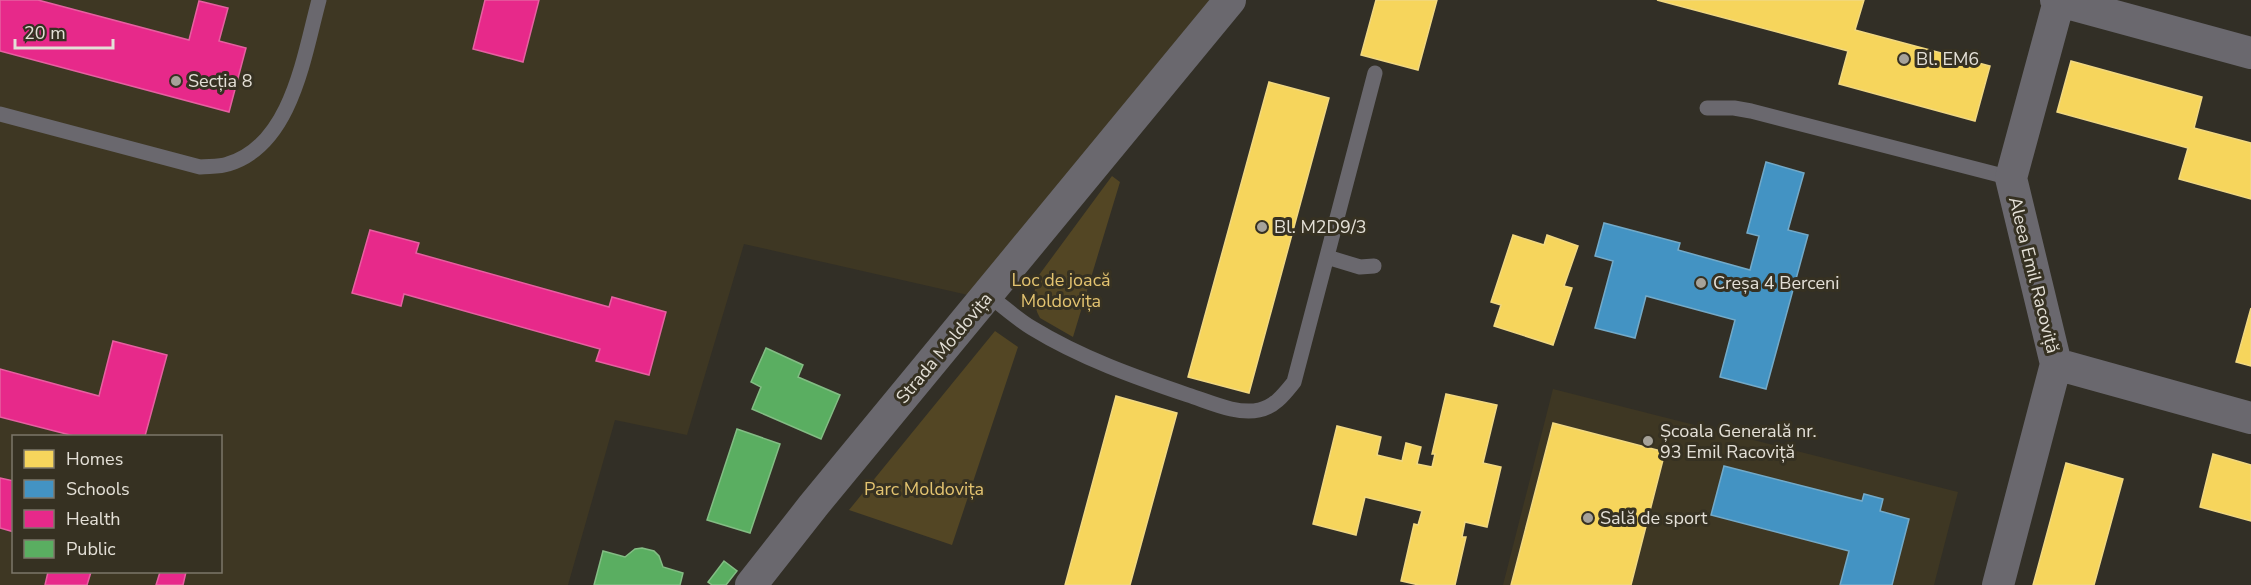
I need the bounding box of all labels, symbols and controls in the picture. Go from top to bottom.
scale bar [15,12,112,50]
text: 20 m [24,21,66,45]
place label: Bl. EM6 [1916,47,1979,71]
marker: Bl. EM6 [1897,52,1911,66]
place label: Secția 8 [188,69,252,93]
marker: Secția 8 [169,74,183,88]
street label: Aleea Emil Racoviță [2003,194,2065,356]
place label: Bl. M2D9/3 [1274,215,1367,239]
marker: Bl. M2D9/3 [1255,220,1269,234]
park label: Loc de joacă Moldovița [1012,268,1110,313]
place label: Creșa 4 Berceni [1713,271,1839,295]
marker: Creșa 4 Berceni [1694,276,1708,290]
street label: Strada Moldovița [890,287,998,409]
place label: Școala Generală nr. 93 Emil Racoviță [1660,419,1816,464]
marker: Școala Generală nr. 93 Emil Racoviță [1641,434,1655,448]
legend [12,435,222,573]
text: Homes [66,447,123,471]
text: Schools [66,477,130,501]
park label: Parc Moldovița [864,477,984,501]
place label: Sală de sport [1600,506,1708,530]
text: Health [66,507,121,531]
marker: Sală de sport [1581,511,1595,525]
text: Public [66,537,116,561]

